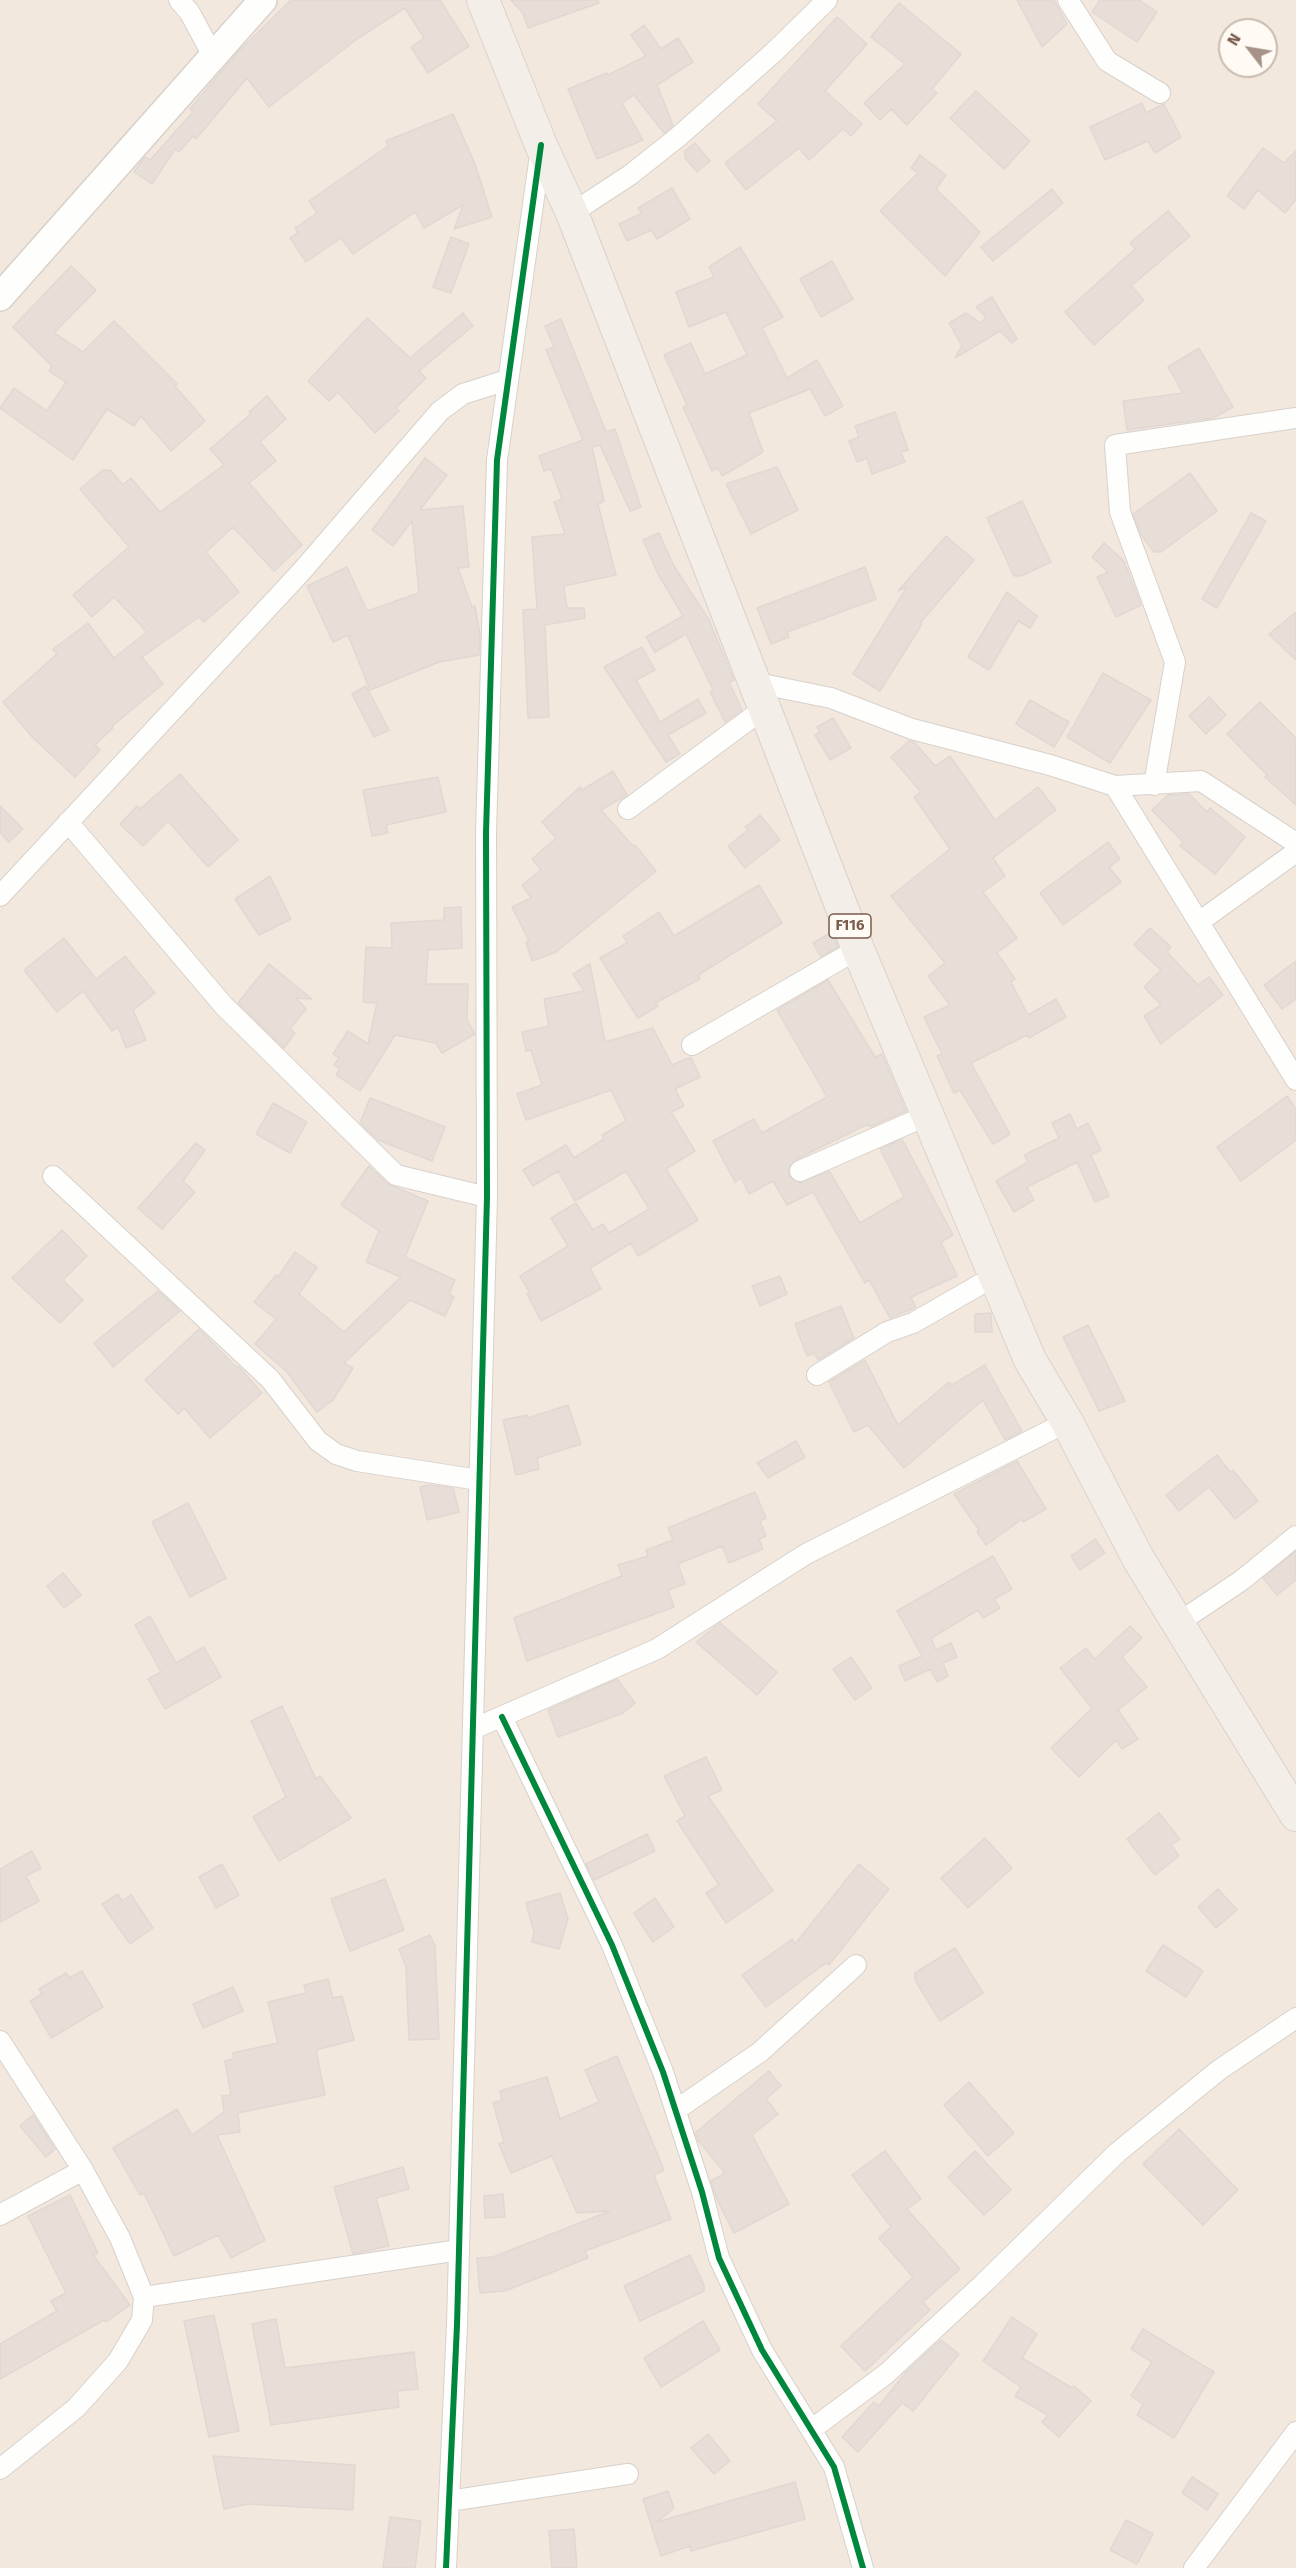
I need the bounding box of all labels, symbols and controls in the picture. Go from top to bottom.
north arrow [1218,18,1278,78]
text: N [1223,30,1245,49]
road number: F116 [829,914,871,938]

